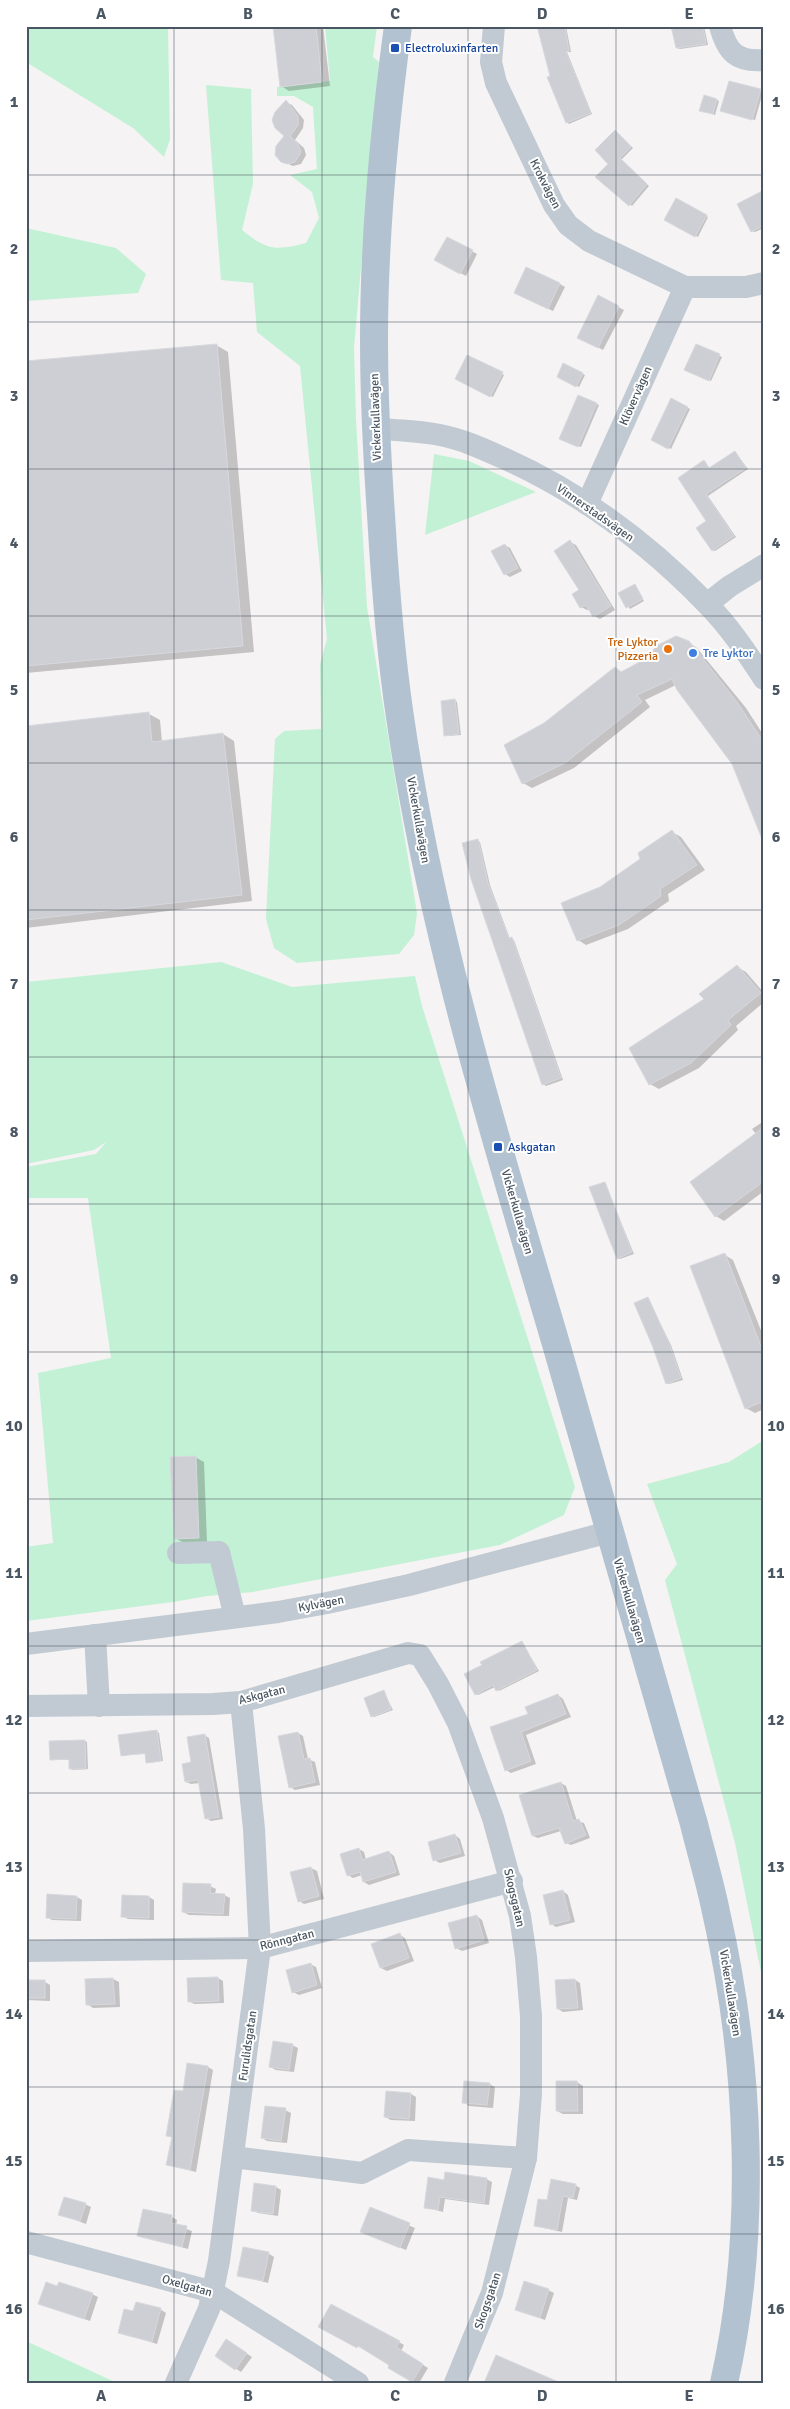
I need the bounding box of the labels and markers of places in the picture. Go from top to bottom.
place label: Electroluxinfarten [405,41,498,56]
marker: Electroluxinfarten [389,42,401,54]
place label: Tre Lyktor Pizzeria [608,635,659,664]
marker: Tre Lyktor Pizzeria [662,643,674,655]
place label: Tre Lyktor [703,646,754,661]
marker: Tre Lyktor [687,647,699,659]
place label: Askgatan [508,1140,556,1155]
marker: Askgatan [492,1141,504,1153]

